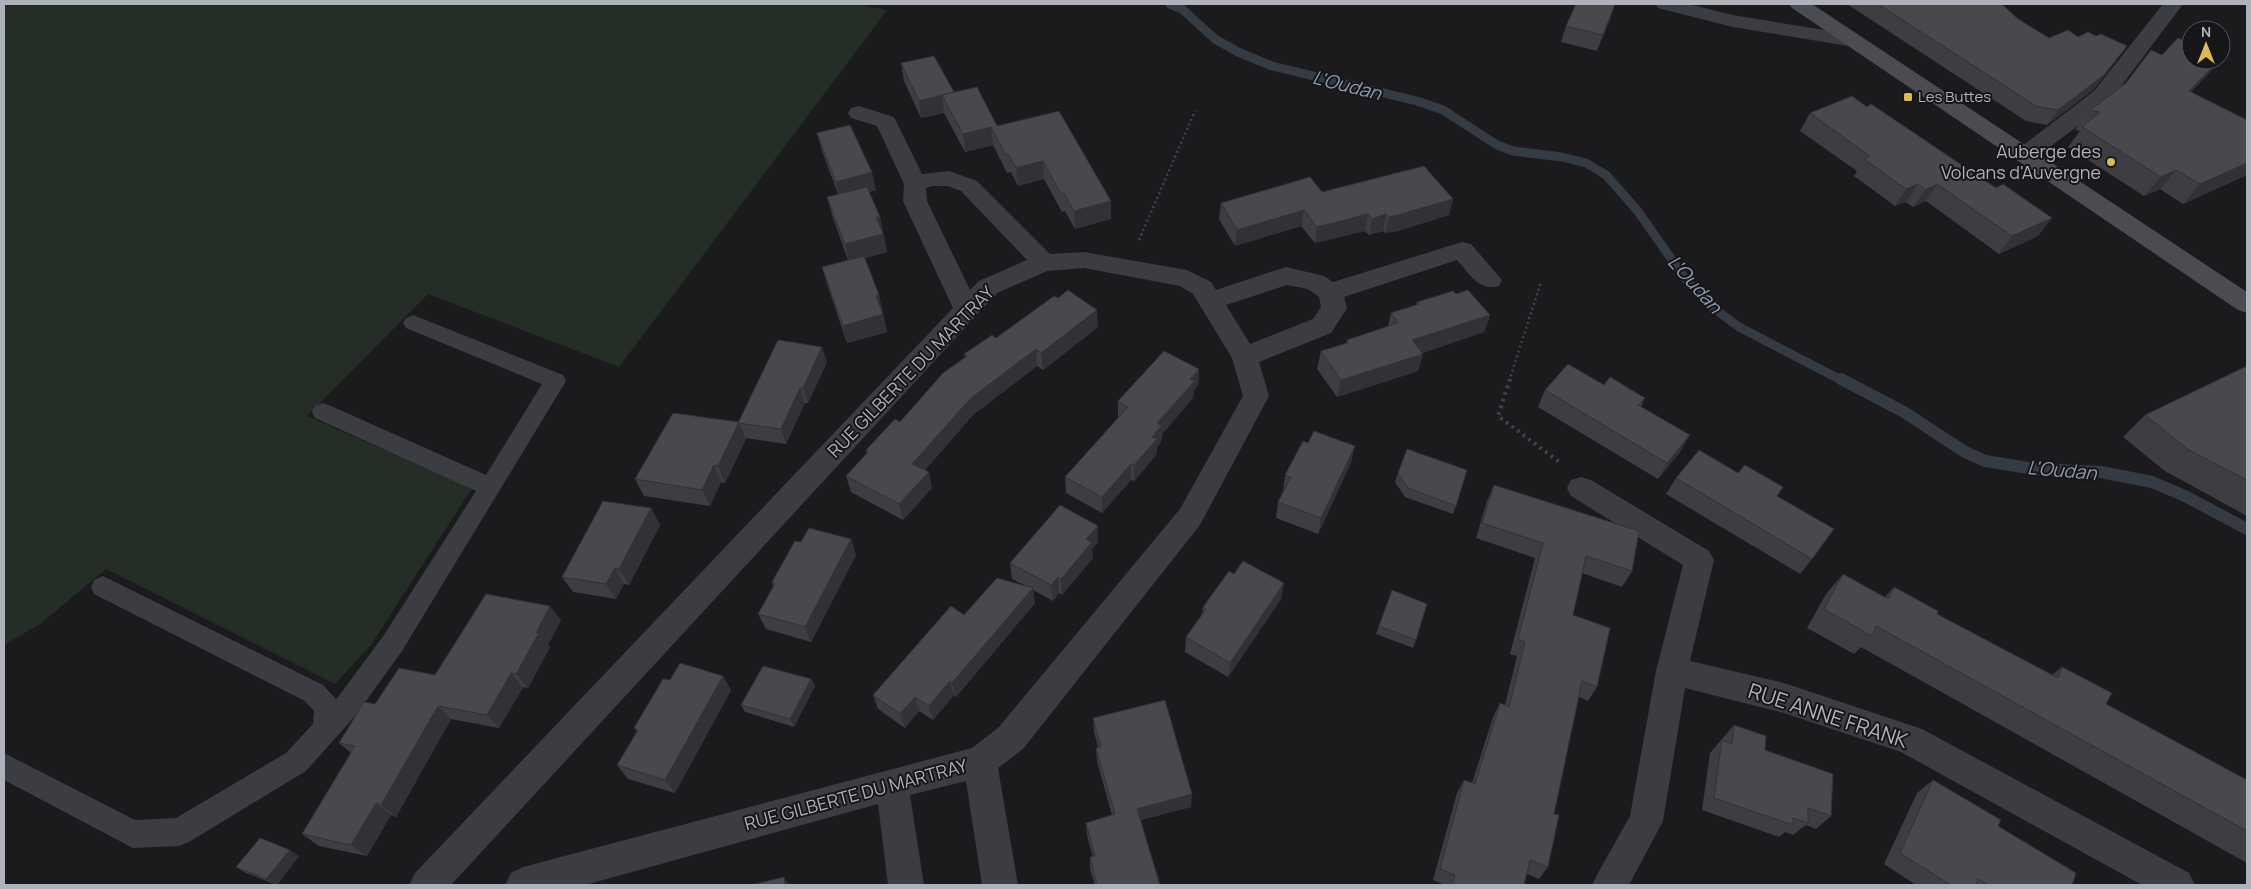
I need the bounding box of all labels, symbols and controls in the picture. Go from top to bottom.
north arrow [2181,20,2231,70]
text: N [2201,22,2211,41]
water label: L'Oudan [1310,64,1385,106]
place label: Les Buttes [1918,86,1991,107]
marker: Les Buttes [1902,91,1914,103]
place label: Auberge des Volcans d'Auvergne [1941,139,2101,184]
marker: Auberge des Volcans d'Auvergne [2105,156,2117,168]
water label: L'Oudan [1662,249,1728,319]
street label: RUE GILBERTE DU MARTRAY [822,280,999,462]
water label: L'Oudan [2026,454,2099,486]
street label: RUE ANNE FRANK [1745,676,1912,754]
street label: RUE GILBERTE DU MARTRAY [742,752,971,835]

